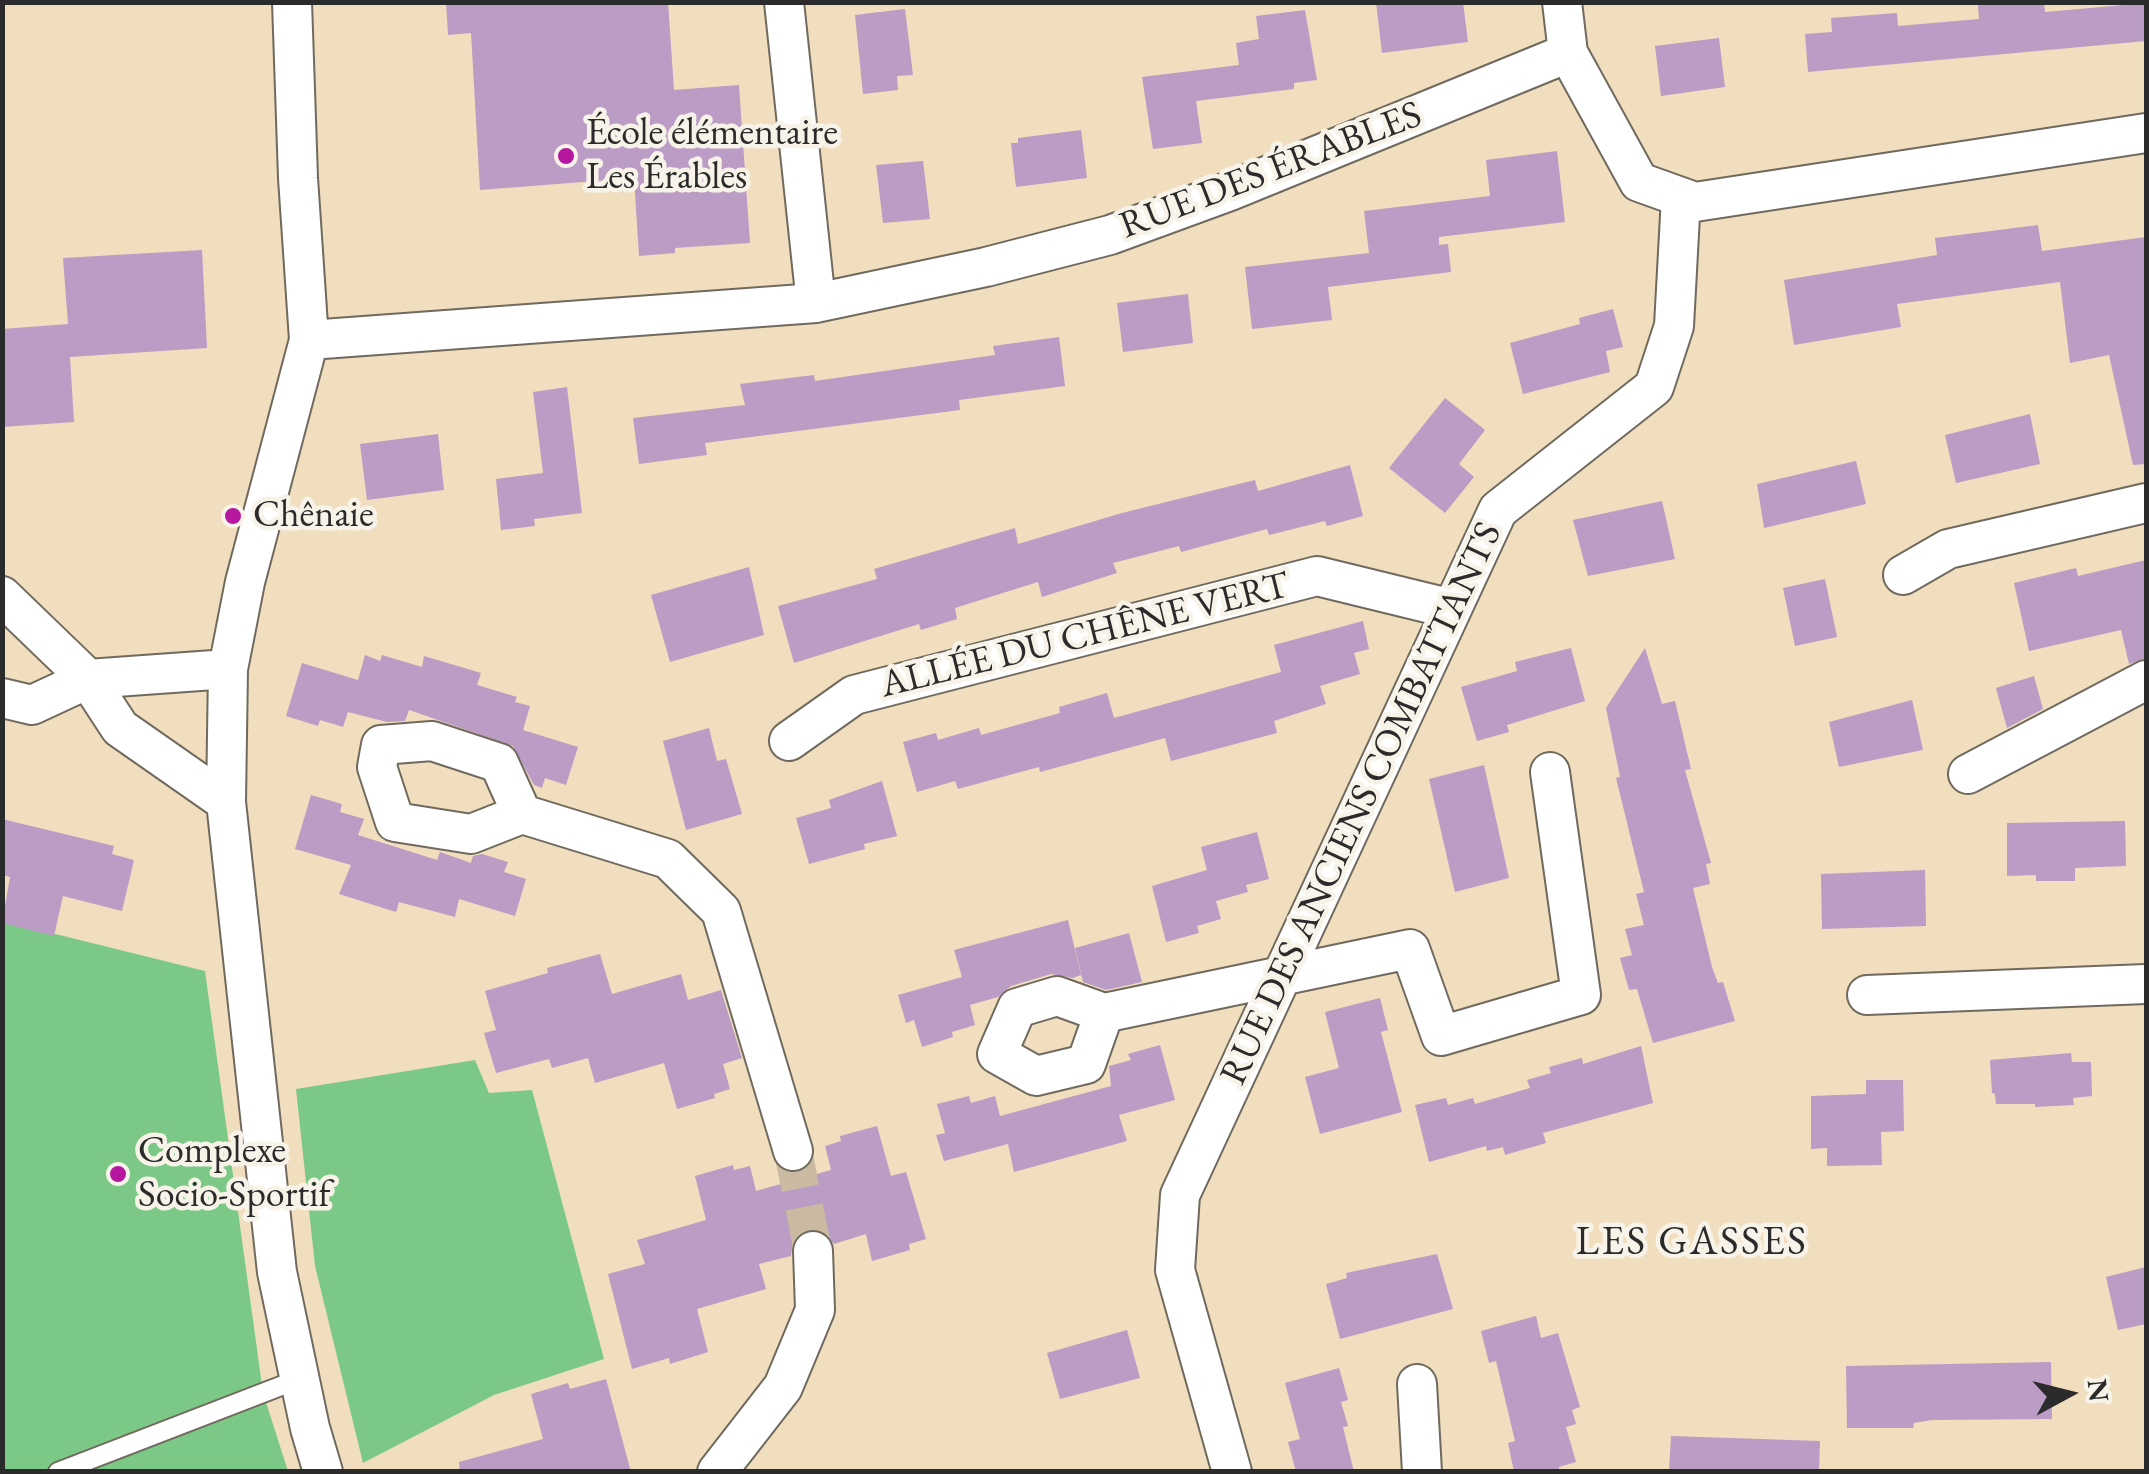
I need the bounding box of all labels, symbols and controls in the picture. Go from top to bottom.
street label: RUE DES ÉRABLES [1114,92,1428,250]
place label: École élémentaire Les Érables [586,111,838,200]
marker: École élémentaire Les Érables [555,145,577,167]
place label: Chênaie [253,493,374,539]
marker: Chênaie [222,505,244,527]
street label: RUE DES ANCIENS COMBATTANTS [1211,516,1513,1092]
street label: ALLÉE DU CHÊNE VERT [876,563,1294,709]
place label: Complexe Socio-Sportif [138,1129,331,1218]
marker: Complexe Socio-Sportif [107,1163,129,1185]
district label: LES GASSES [1576,1219,1808,1267]
north arrow [2019,1344,2119,1444]
text: N [2080,1377,2118,1404]

